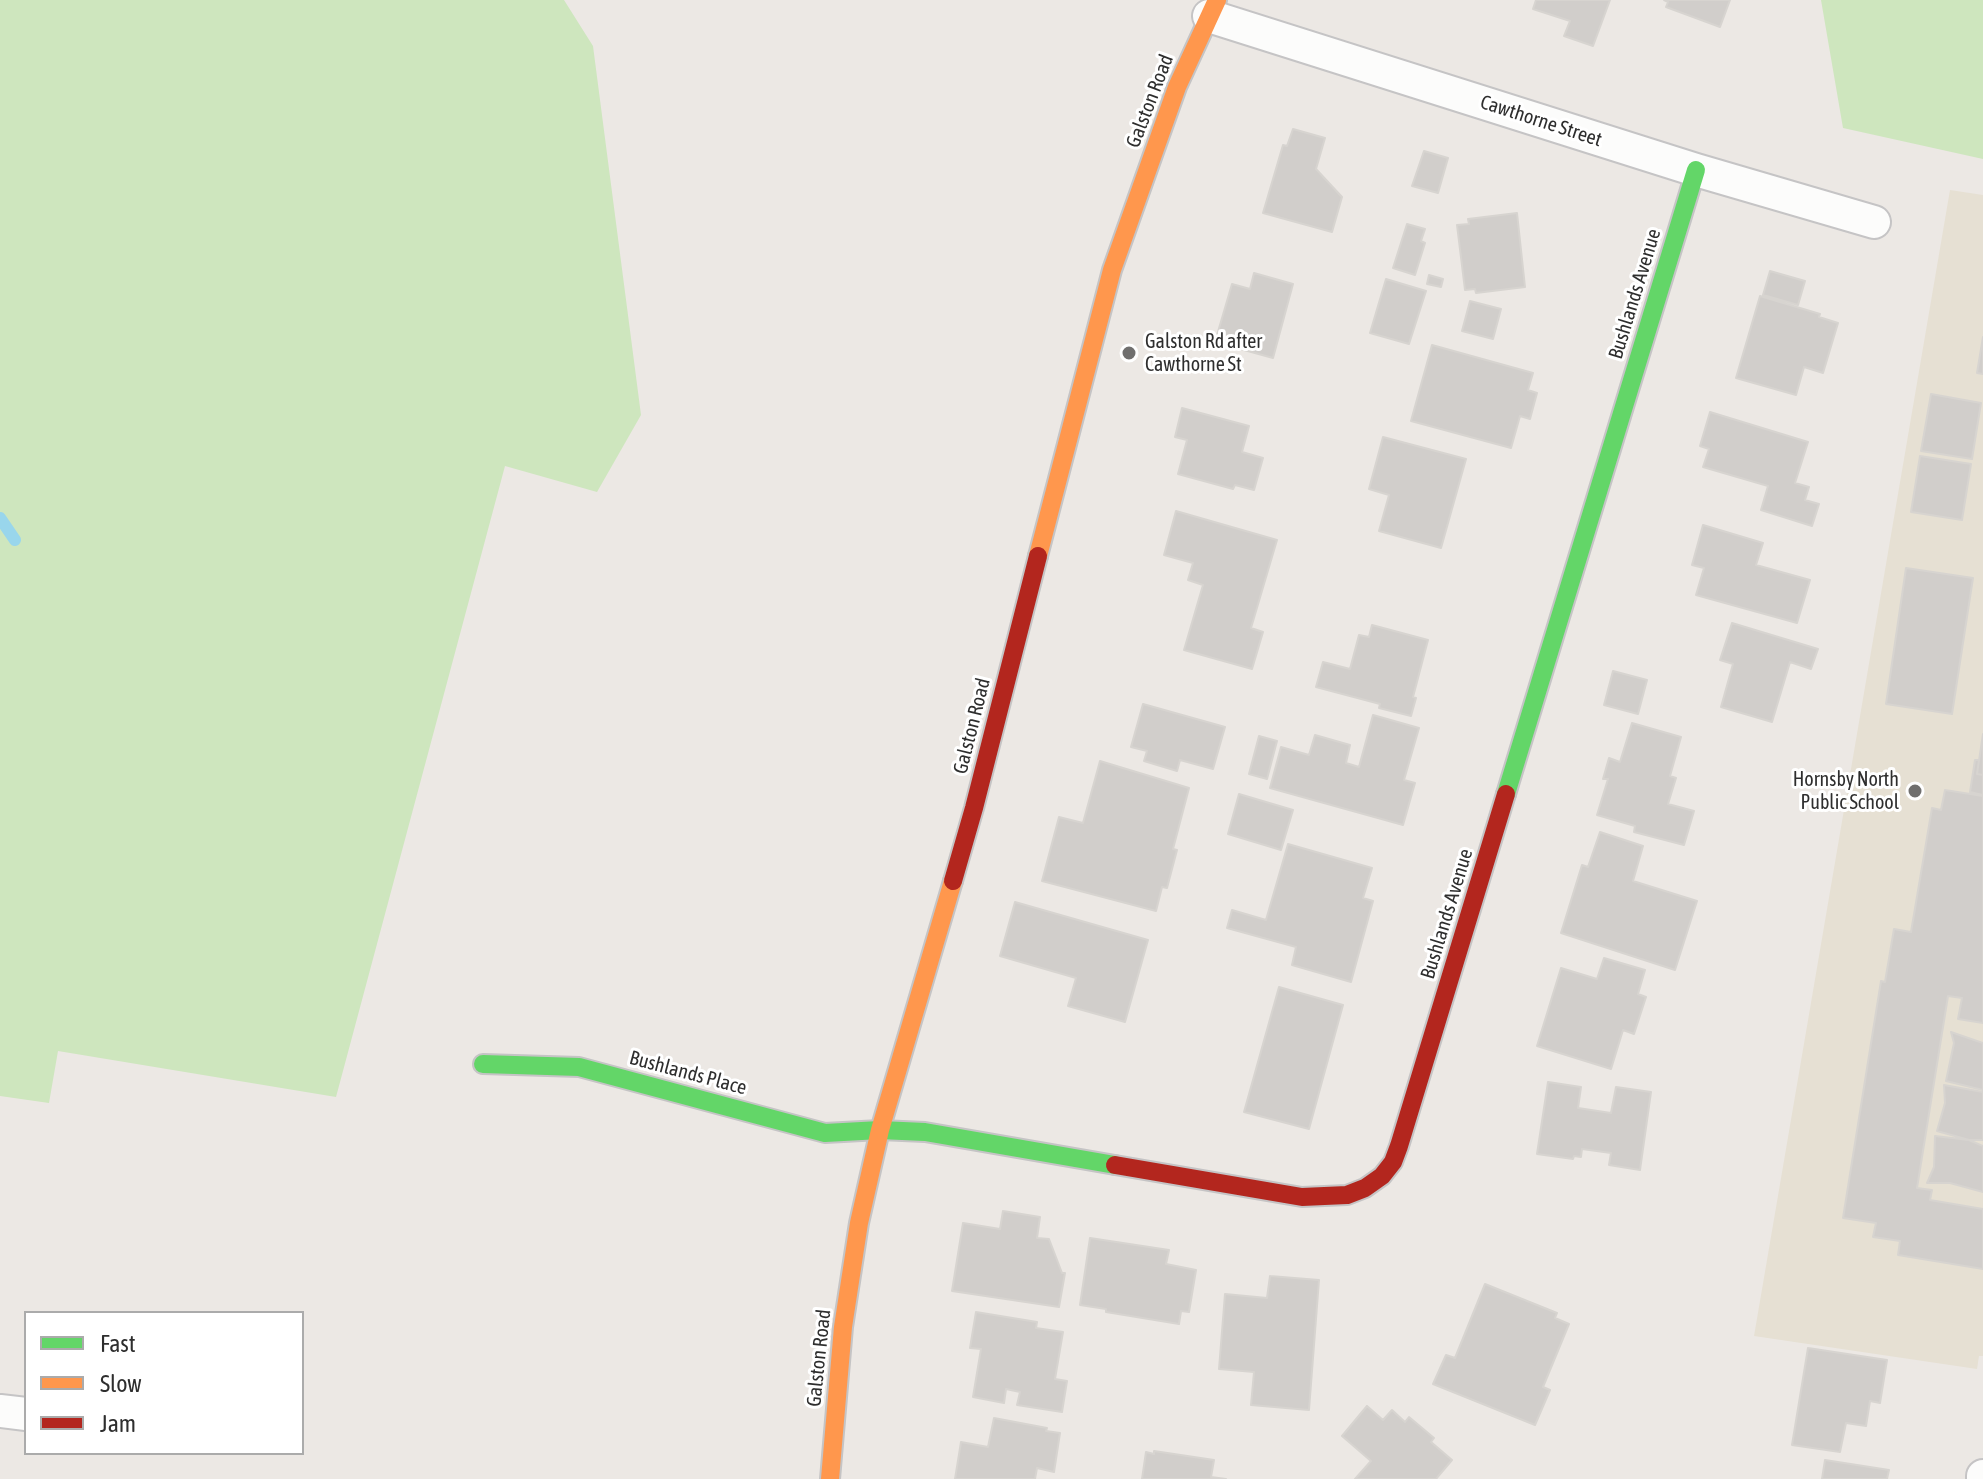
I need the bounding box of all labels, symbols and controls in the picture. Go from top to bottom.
street label: Galston Road [1121,51,1179,151]
street label: Cawthorne Street [1477,90,1605,152]
street label: Bushlands Avenue [1604,226,1666,362]
place label: Galston Rd after Cawthorne St [1145,330,1262,377]
marker: Galston Rd after Cawthorne St [1120,344,1138,362]
street label: Galston Road [949,676,995,776]
place label: Hornsby North Public School [1793,768,1899,815]
marker: Hornsby North Public School [1906,782,1924,800]
street label: Bushlands Avenue [1416,846,1478,982]
street label: Bushlands Place [627,1046,749,1100]
street label: Galston Road [802,1308,836,1408]
legend [24,1311,304,1455]
text: Fast [100,1330,136,1357]
text: Slow [100,1370,142,1397]
text: Jam [100,1410,136,1437]

